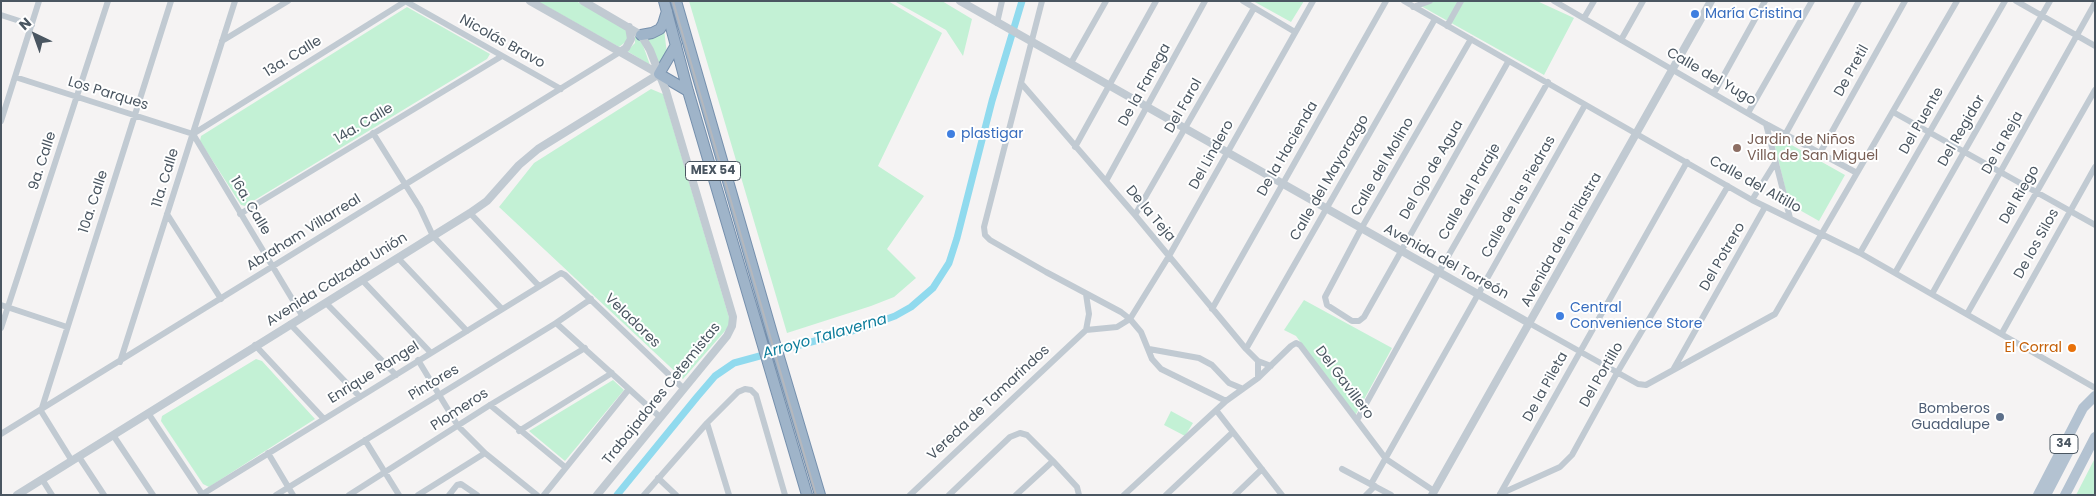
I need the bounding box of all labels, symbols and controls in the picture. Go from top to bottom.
place label: María Cristina [1705,6,1802,22]
marker: María Cristina [1689,8,1701,20]
north arrow [10,10,60,60]
street label: Nicolás Bravo [456,12,548,72]
text: N [14,13,36,35]
street label: 13a. Calle [261,33,325,81]
street label: De la Fanega [1115,41,1175,129]
street label: De Pretil [1831,42,1873,100]
street label: Calle del Yugo [1663,45,1759,109]
street label: Los Parques [66,74,150,114]
street label: Del Farol [1162,76,1206,136]
street label: Del Puente [1896,85,1948,157]
street label: Del Regidor [1935,92,1989,170]
street label: De la Hacienda [1254,99,1322,199]
street label: 14a. Calle [332,100,396,148]
street label: De la Reja [1979,109,2027,177]
street label: Calle del Mayorazgo [1287,112,1373,244]
street label: Calle del Molino [1348,115,1418,219]
street label: Del Lindero [1186,117,1238,193]
street label: Del Ojo de Agua [1397,117,1467,223]
place label: plastigar [961,126,1023,142]
marker: plastigar [945,128,957,140]
street label: 9a. Calle [26,129,60,193]
place label: Jardin de Niños Villa de San Miguel [1747,132,1878,164]
street label: Calle de las Piedras [1478,133,1560,261]
street label: Calle del Paraje [1435,140,1505,244]
marker: Jardin de Niños Villa de San Miguel [1731,142,1743,154]
street label: 11a. Calle [149,146,183,210]
street label: Calle del Altillo [1706,153,1804,217]
road number: MEX 54 [686,162,740,180]
street label: Del Riego [1997,163,2043,227]
street label: 10a. Calle [76,168,112,236]
street label: Avenida de la Pilastra [1518,170,1606,310]
street label: 16a. Calle [226,174,274,238]
street label: De la Teja [1122,182,1178,246]
street label: Abraham Villarreal [244,191,364,275]
street label: De los Silos [2011,206,2063,282]
street label: Del Potrero [1697,220,1749,294]
street label: Avenida del Torreón [1381,221,1511,303]
street label: Avenida Calzada Unión [263,230,411,330]
street label: Veladores [601,290,663,352]
place label: Central Convenience Store [1570,300,1702,332]
marker: Central Convenience Store [1554,310,1566,322]
water label: Arroyo Talaverna [761,311,889,363]
street label: Trabajadores Cetemistas [600,320,724,468]
street label: Enrique Rangel [325,338,423,408]
street label: Del Portillo [1577,339,1627,411]
place label: El Corral [2005,340,2062,356]
street label: Vereda de Tamarindos [924,342,1054,464]
marker: El Corral [2066,342,2078,354]
street label: Del Gavillero [1311,343,1377,423]
street label: De la Pileta [1520,349,1572,425]
street label: Pintores [406,361,462,405]
street label: Plomeros [428,385,492,435]
place label: Bomberos Guadalupe [1911,401,1990,434]
marker: Bomberos Guadalupe [1994,411,2006,423]
road number: 34 [2050,434,2078,454]

